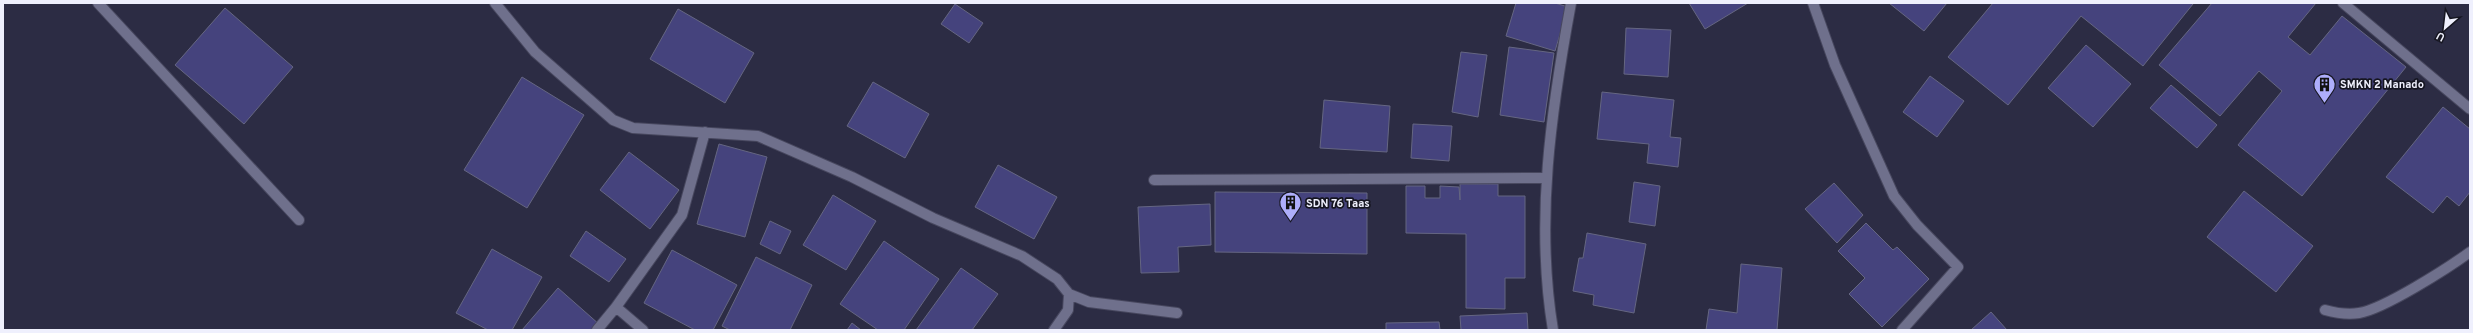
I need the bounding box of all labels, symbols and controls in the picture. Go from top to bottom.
north arrow [2425,8,2465,48]
text: U [2434,28,2448,44]
building icon: SMKN 2 Manado [2311,71,2337,104]
place label: SMKN 2 Manado [2340,78,2424,92]
building icon: SDN 76 Taas [1278,190,1304,223]
place label: SDN 76 Taas [1306,197,1370,211]

